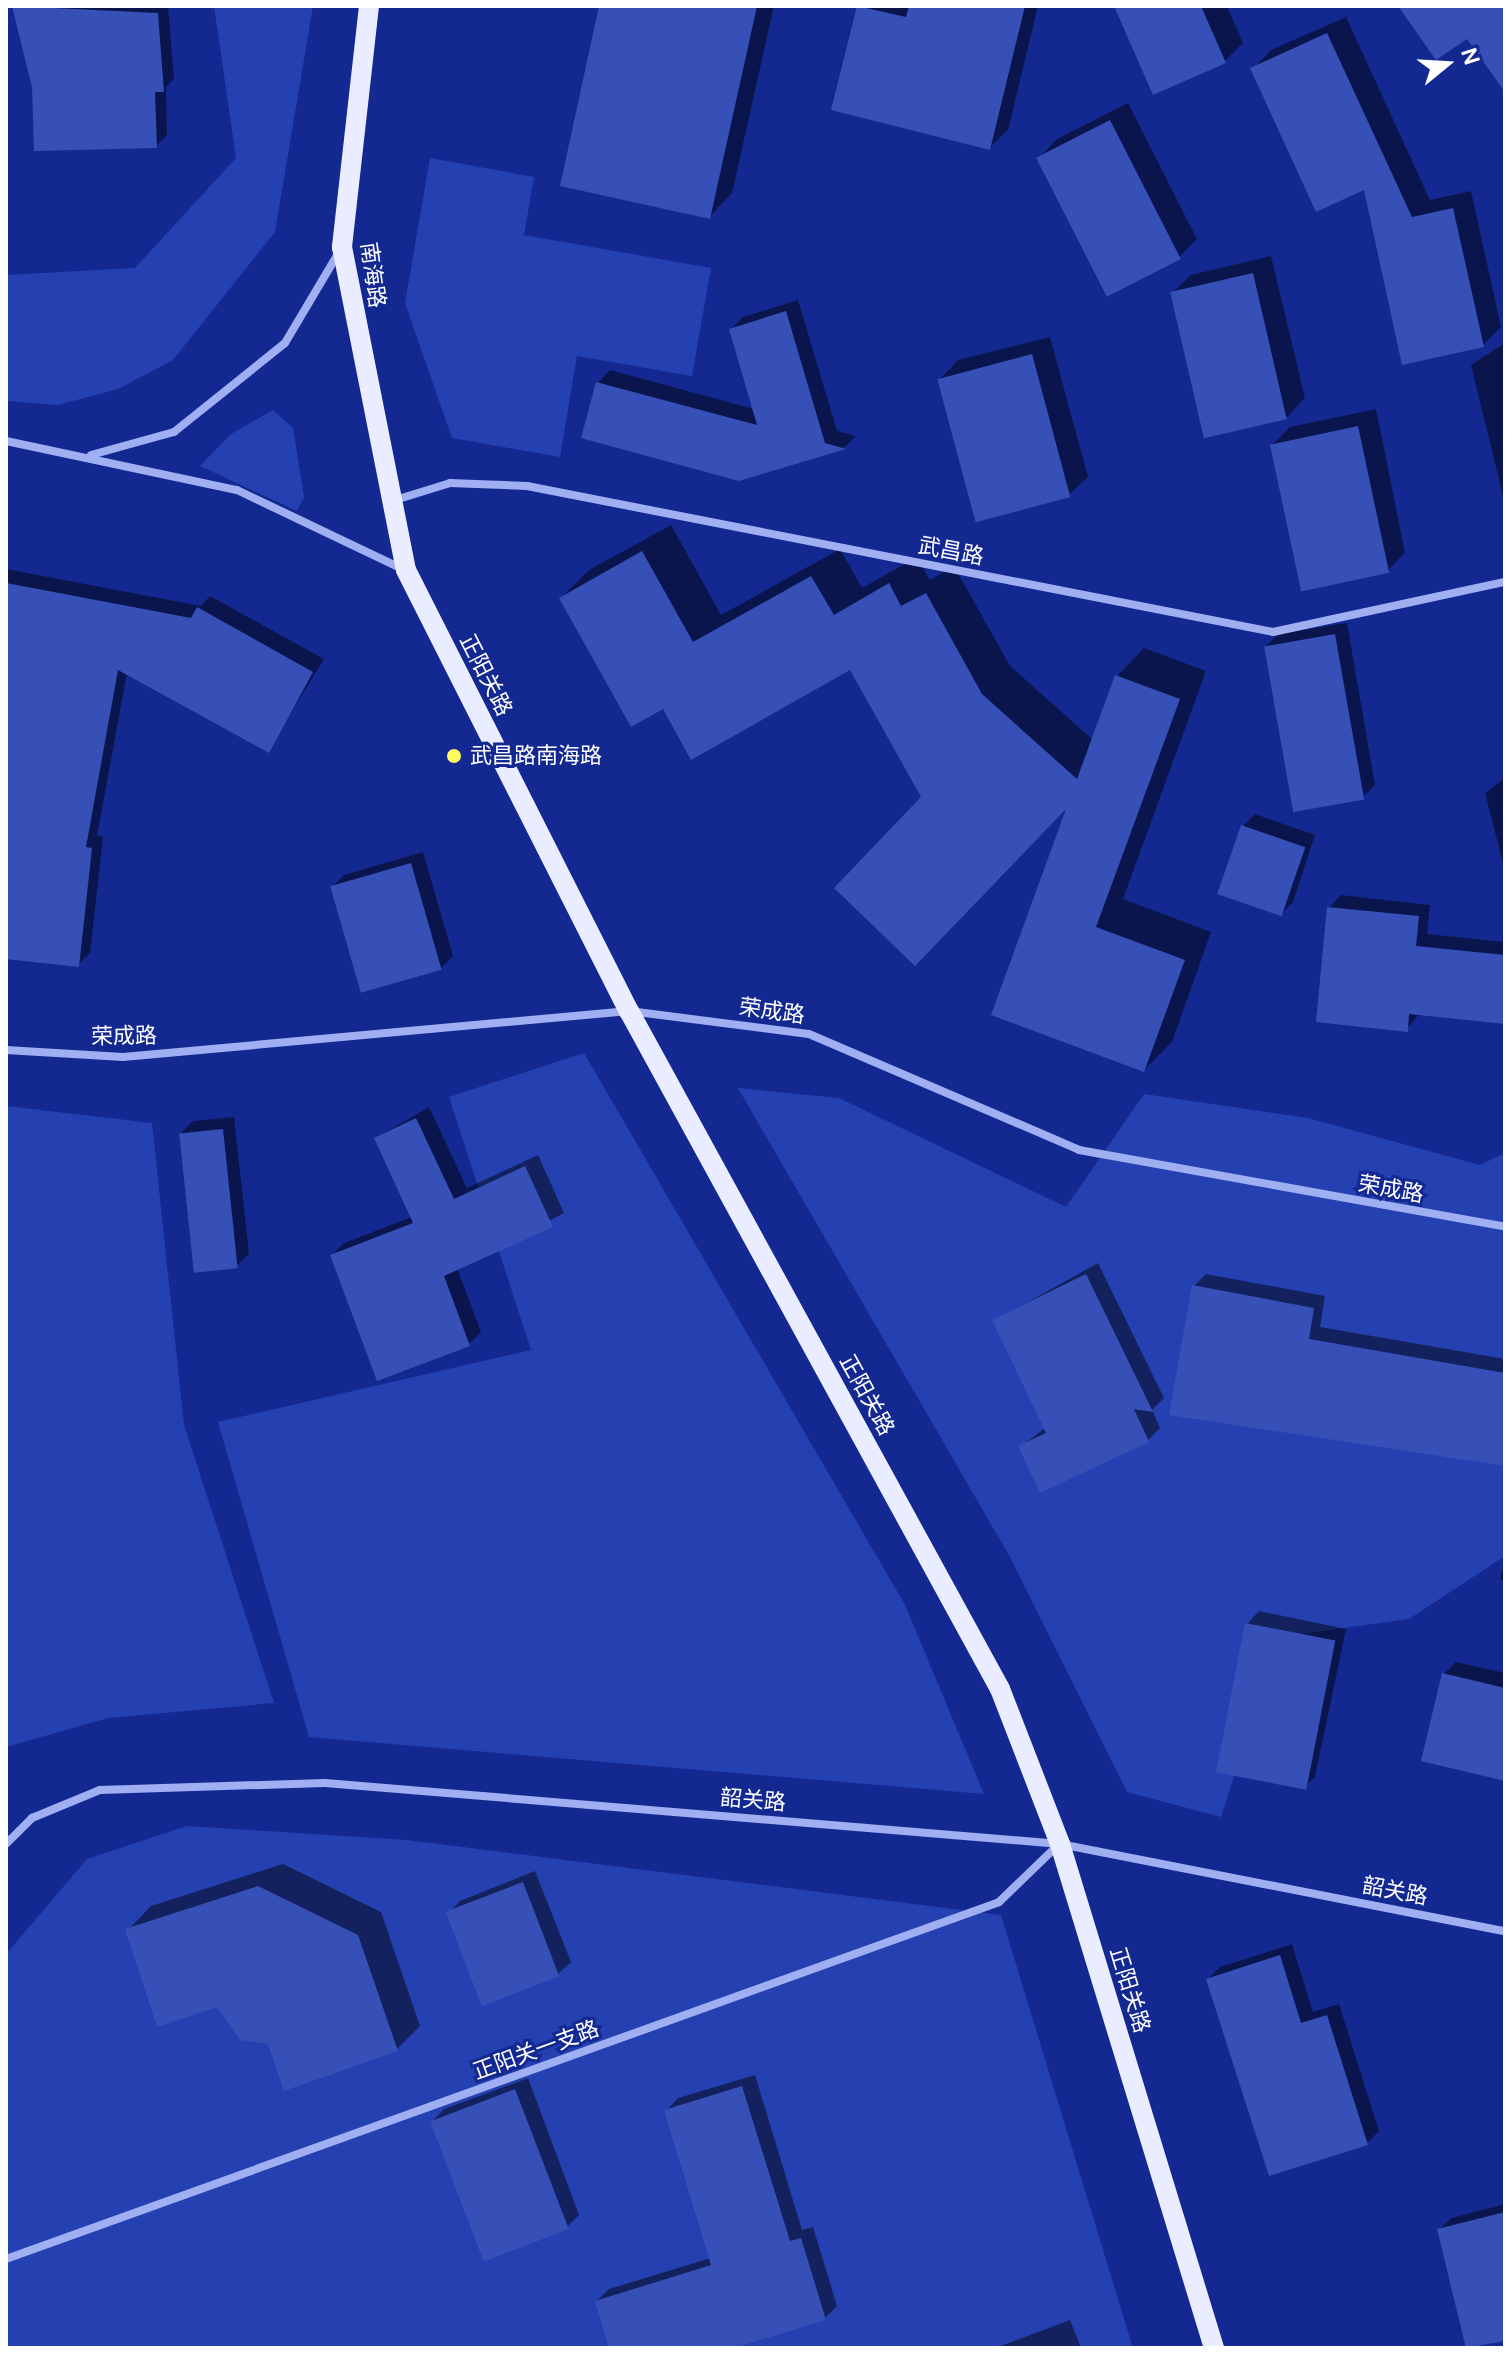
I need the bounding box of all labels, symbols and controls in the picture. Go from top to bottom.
north arrow [1407,24,1487,104]
text: N [1454,44,1487,69]
street label: 南海路 [355,240,391,310]
street label: 武昌路 [916,532,986,570]
street label: 正阳关路 [454,630,518,720]
place label: 武昌路南海路 [470,743,602,769]
marker: 武昌路南海路 [445,747,463,765]
street label: 荣成路 [737,993,807,1029]
street label: 荣成路 [91,1022,157,1050]
street label: 荣成路 [1356,1170,1426,1208]
street label: 正阳关路 [834,1350,900,1440]
street label: 韶关路 [719,1784,787,1816]
street label: 韶关路 [1360,1872,1430,1910]
street label: 正阳关路 [1105,1944,1155,2036]
street label: 正阳关一支路 [469,2015,603,2085]

